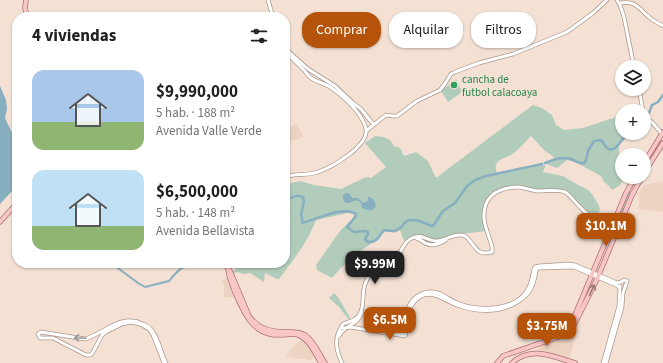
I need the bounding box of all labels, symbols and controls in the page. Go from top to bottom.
chip: Comprar [302,12,381,48]
chip: Alquilar [389,12,463,48]
chip: Filtros [471,12,536,48]
text: 4 viviendas [32,24,116,48]
icon: filters [248,25,270,47]
map controls [615,60,651,184]
button: layers [615,60,651,96]
place label: cancha de futbol calacoaya [462,72,537,100]
text: $9,990,000 [156,80,238,104]
marker: cancha de futbol calacoaya [449,80,459,90]
icon: home [64,86,112,134]
text: 5 hab. · 188 m² [156,104,235,122]
button: + [615,104,651,140]
text: Avenida Valle Verde [156,122,262,140]
button: − [615,148,651,184]
text: $6,500,000 [156,180,238,204]
icon: home [64,186,112,234]
text: 5 hab. · 148 m² [156,204,235,222]
pin: $10.1M [573,213,639,247]
text: $10.1M [585,217,627,235]
text: Avenida Bellavista [156,222,255,240]
pin: $9.99M [342,251,408,285]
text: $9.99M [354,255,396,273]
one-way arrow [588,284,596,296]
pin: $6.5M [362,307,418,341]
text: $6.5M [373,311,407,329]
pin: $3.75M [514,313,580,347]
text: $3.75M [526,317,568,335]
one-way arrow [74,334,87,341]

